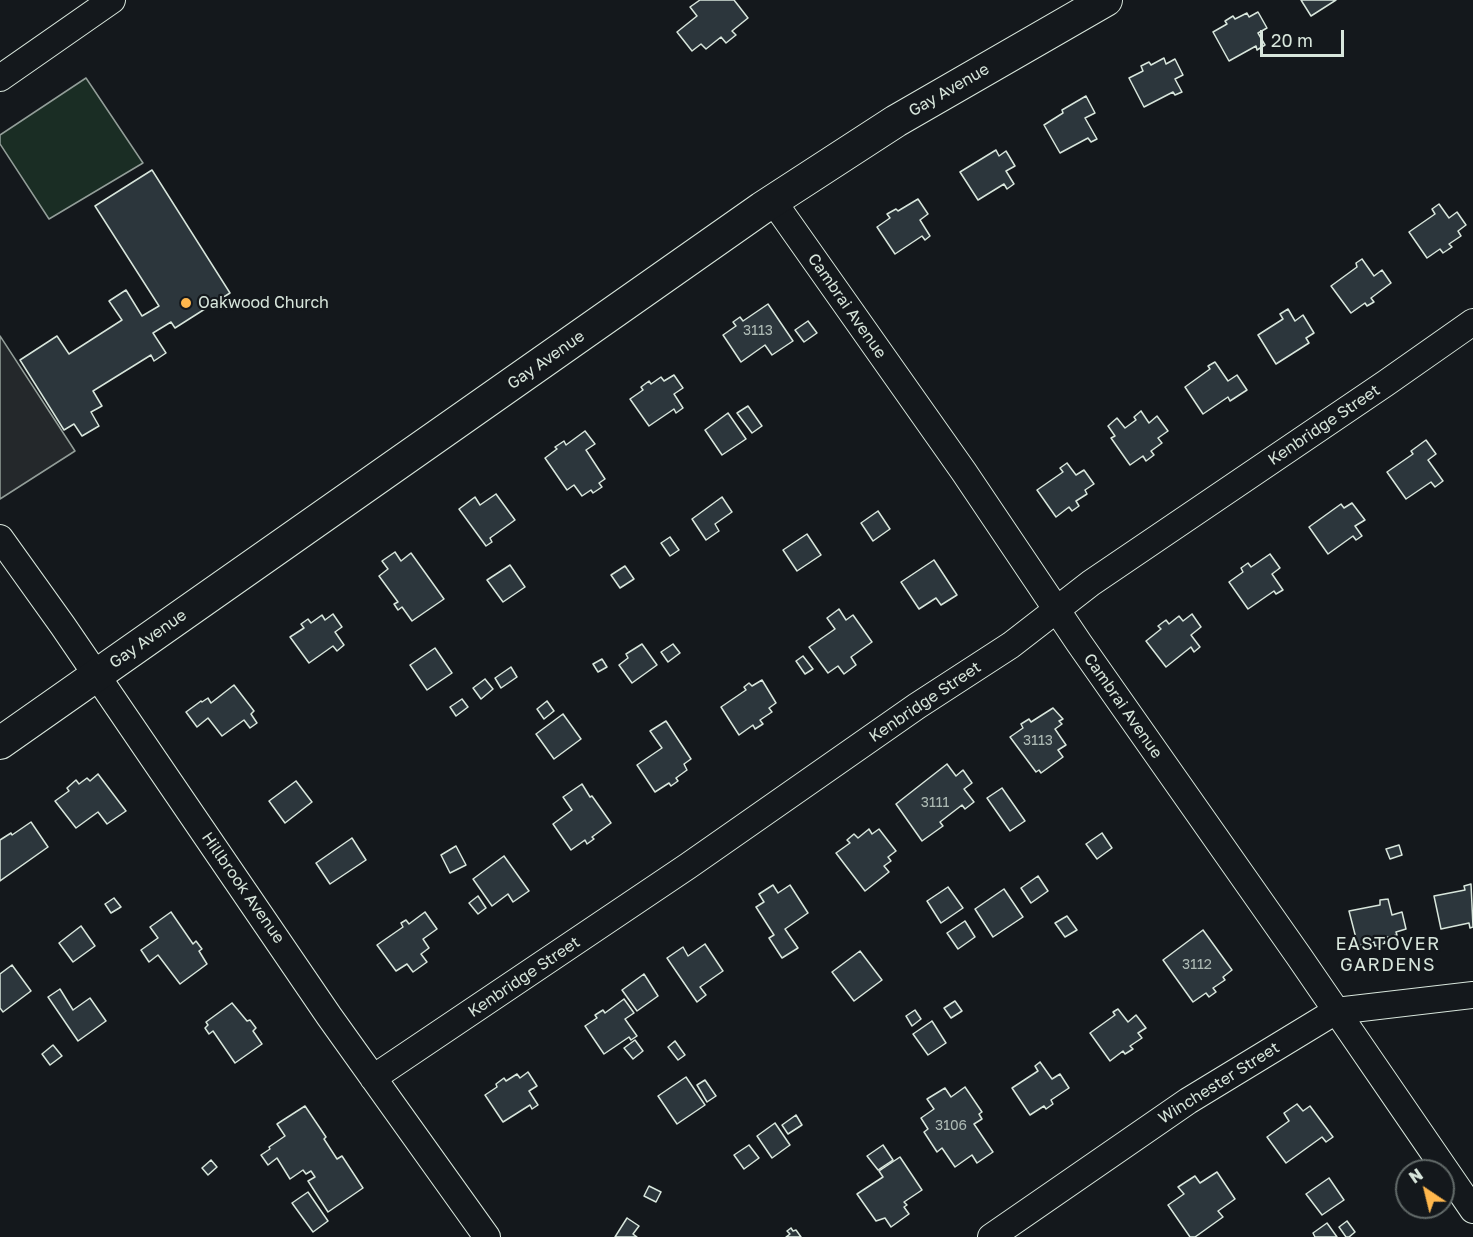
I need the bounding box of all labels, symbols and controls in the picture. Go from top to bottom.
scale bar [1263,18,1347,56]
text: 20 m [1271,29,1313,51]
street label: Gay Avenue [905,59,993,121]
street label: Cambrai Avenue [804,250,890,362]
place label: Oakwood Church [198,293,329,313]
marker: Oakwood Church [179,296,193,310]
house number: 3113 [743,323,773,339]
street label: Gay Avenue [504,326,588,394]
street label: Kenbridge Street [1265,381,1383,469]
street label: Gay Avenue [106,605,190,673]
street label: Cambrai Avenue [1080,650,1166,762]
street label: Kenbridge Street [866,658,984,746]
house number: 3113 [1023,733,1053,749]
house number: 3111 [921,795,949,811]
street label: Hillbrook Avenue [197,829,289,947]
street label: Kenbridge Street [465,933,583,1021]
district label: EASTOVER GARDENS [1335,933,1441,976]
house number: 3112 [1182,957,1212,973]
street label: Winchester Street [1155,1038,1283,1128]
house number: 3106 [935,1118,967,1134]
north arrow [1395,1159,1455,1219]
text: N [1405,1164,1427,1188]

